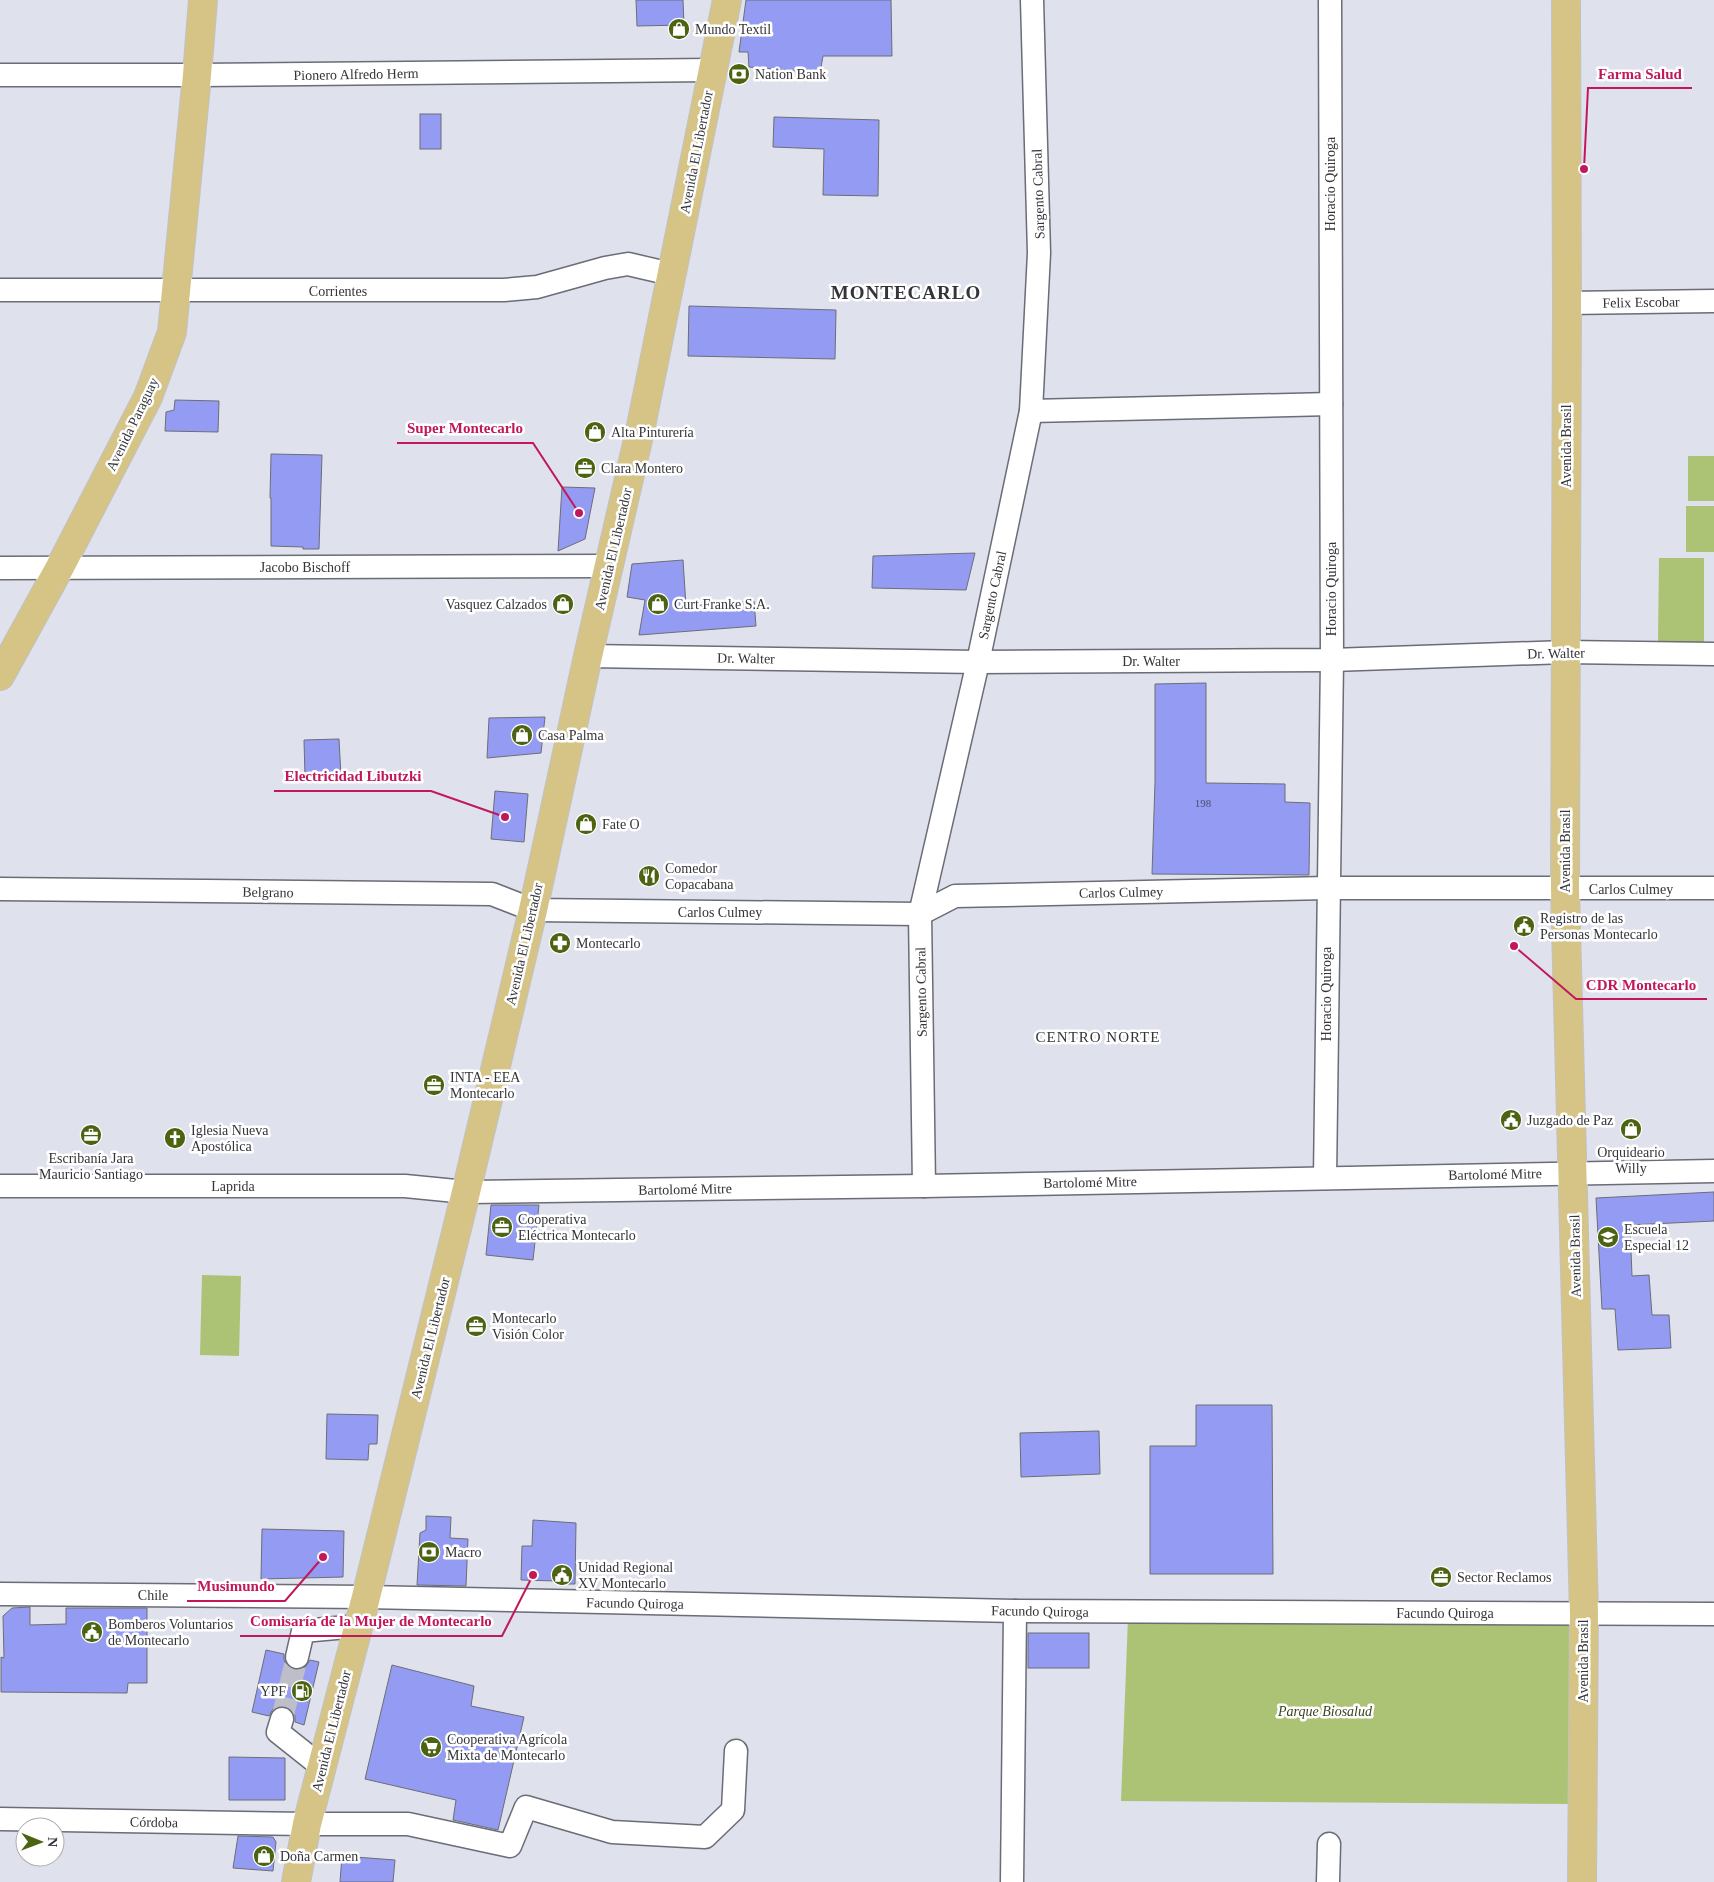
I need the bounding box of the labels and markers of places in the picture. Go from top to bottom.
shop icon: Mundo Textil [667,17,691,41]
place label: Mundo Textil [695,22,771,37]
callout: Farma Salud [1588,58,1692,88]
bank icon: Nation Bank [727,62,751,86]
place label: Nation Bank [755,67,826,82]
callout: Super Montecarlo [397,413,533,443]
shop icon: Alta Pinturería [583,420,607,444]
place label: Alta Pinturería [611,425,695,440]
office icon: Clara Montero [573,456,597,480]
place label: Clara Montero [601,461,683,476]
shop icon: Vasquez Calzados [551,592,575,616]
shop icon: Curt Franke S.A. [646,592,670,616]
place label: Vasquez Calzados [446,597,547,612]
place label: Curt Franke S.A. [674,597,770,612]
shop icon: Casa Palma [510,723,534,747]
place label: Casa Palma [538,728,604,743]
callout: Electricidad Libutzki [274,761,431,791]
shop icon: Fate O [574,812,598,836]
place label: Fate O [602,817,640,832]
place label: Comedor Copacabana [665,861,734,892]
restaurant icon: Comedor Copacabana [637,864,661,888]
place label: Registro de las Personas Montecarlo [1540,911,1658,942]
public building icon: Registro de las Personas Montecarlo [1512,914,1536,938]
pharmacy icon: Montecarlo [548,931,572,955]
place label: Montecarlo [576,936,641,951]
callout: CDR Montecarlo [1576,969,1707,999]
place label: INTA - EEA Montecarlo [450,1070,521,1101]
office icon: INTA - EEA Montecarlo [422,1073,446,1097]
public building icon: Juzgado de Paz [1499,1108,1523,1132]
place label: Juzgado de Paz [1527,1113,1613,1128]
shop icon: Orquideario Willy [1619,1117,1643,1141]
office icon: Escribanía Jara Mauricio Santiago [79,1123,103,1147]
place label: Iglesia Nueva Apostólica [191,1123,269,1154]
church icon: Iglesia Nueva Apostólica [163,1126,187,1150]
place label: Orquideario Willy [1597,1145,1665,1176]
place label: Escribanía Jara Mauricio Santiago [39,1151,143,1182]
place label: Cooperativa Eléctrica Montecarlo [518,1212,636,1243]
office icon: Cooperativa Eléctrica Montecarlo [490,1215,514,1239]
place label: Escuela Especial 12 [1624,1222,1689,1253]
school or university icon: Escuela Especial 12 [1596,1225,1620,1249]
place label: Montecarlo Visión Color [492,1311,564,1342]
office icon: Montecarlo Visión Color [464,1314,488,1338]
bank icon: Macro [417,1540,441,1564]
place label: Macro [445,1545,482,1560]
place label: Unidad Regional XV Montecarlo [578,1560,673,1591]
public building icon: Unidad Regional XV Montecarlo [550,1563,574,1587]
office icon: Sector Reclamos [1429,1565,1453,1589]
place label: Sector Reclamos [1457,1570,1551,1585]
callout: Musimundo [187,1571,285,1601]
callout: Comisaría de la Mujer de Montecarlo [240,1606,502,1636]
place label: Bomberos Voluntarios de Montecarlo [108,1617,233,1648]
public building icon: Bomberos Voluntarios de Montecarlo [80,1620,104,1644]
fuel station icon: YPF [290,1679,314,1703]
place label: YPF [260,1684,286,1699]
place label: Cooperativa Agrícola Mixta de Montecarlo [447,1732,568,1763]
supermarket icon: Cooperativa Agrícola Mixta de Montecarlo [419,1735,443,1759]
shop icon: Doña Carmen [252,1844,276,1868]
place label: Doña Carmen [280,1849,358,1864]

